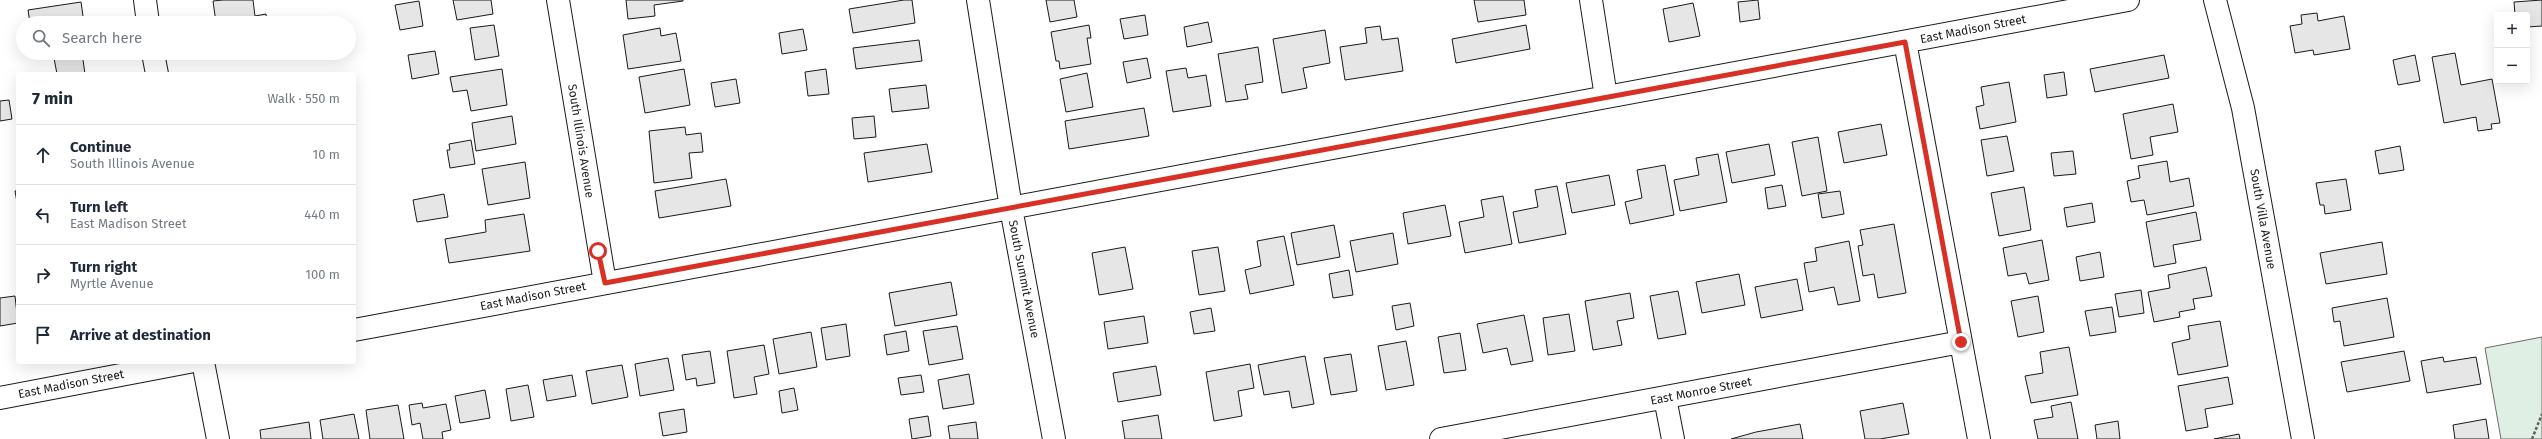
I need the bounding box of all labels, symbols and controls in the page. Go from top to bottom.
street label: East Madison Street [1919,12,2028,46]
map controls [2494,12,2530,84]
button: + [2494,12,2530,48]
search box [16,16,356,60]
icon: search [30,27,52,49]
text: Search here [62,29,142,47]
button: − [2494,48,2530,84]
street label: South Illinois Avenue [565,83,597,199]
text: 7 min [32,88,73,109]
text: Walk · 550 m [267,91,340,106]
text: Continue [70,138,131,156]
icon: ahead [32,144,54,166]
text: 10 m [313,147,340,162]
text: South Illinois Avenue [70,156,195,171]
street label: South Villa Avenue [2247,168,2279,270]
text: Turn left [70,198,128,216]
icon: left [32,204,54,226]
text: 440 m [304,207,340,222]
text: East Madison Street [70,216,187,231]
street label: South Summit Avenue [1006,219,1042,339]
route start [589,242,607,260]
text: Turn right [70,258,137,276]
icon: right [32,264,54,286]
text: 100 m [305,267,340,282]
text: Myrtle Avenue [70,276,154,291]
street label: East Madison Street [479,279,588,313]
icon: arrive [32,324,54,346]
text: Arrive at destination [70,326,211,344]
route end [1952,333,1970,351]
street label: East Madison Street [17,367,126,401]
street label: East Monroe Street [1649,374,1753,408]

